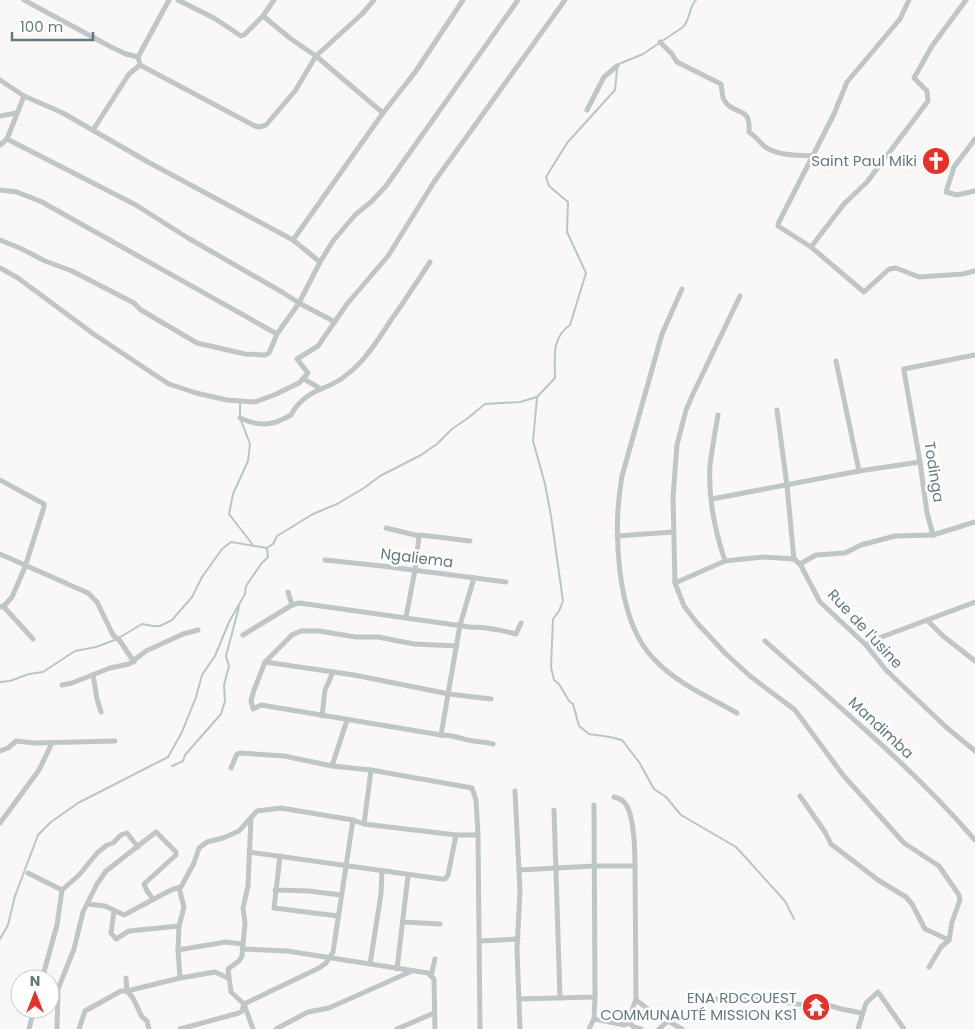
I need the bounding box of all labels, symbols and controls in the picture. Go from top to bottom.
scale bar [12,10,94,42]
text: 100 m [20,16,63,37]
church icon: Saint Paul Miki [921,146,951,176]
place label: Saint Paul Miki [811,150,917,171]
street label: Todinga [919,440,950,504]
street label: Ngaliema [379,543,455,572]
street label: Rue de l'usine [823,584,908,673]
street label: Mandimba [844,692,919,763]
north arrow [10,969,60,1019]
text: N [30,971,40,991]
place label: ENA RDCOUEST COMMUNAUTÉ MISSION KS1 [600,987,797,1025]
temple icon: ENA RDCOUEST COMMUNAUTÉ MISSION KS1 [801,992,831,1022]

